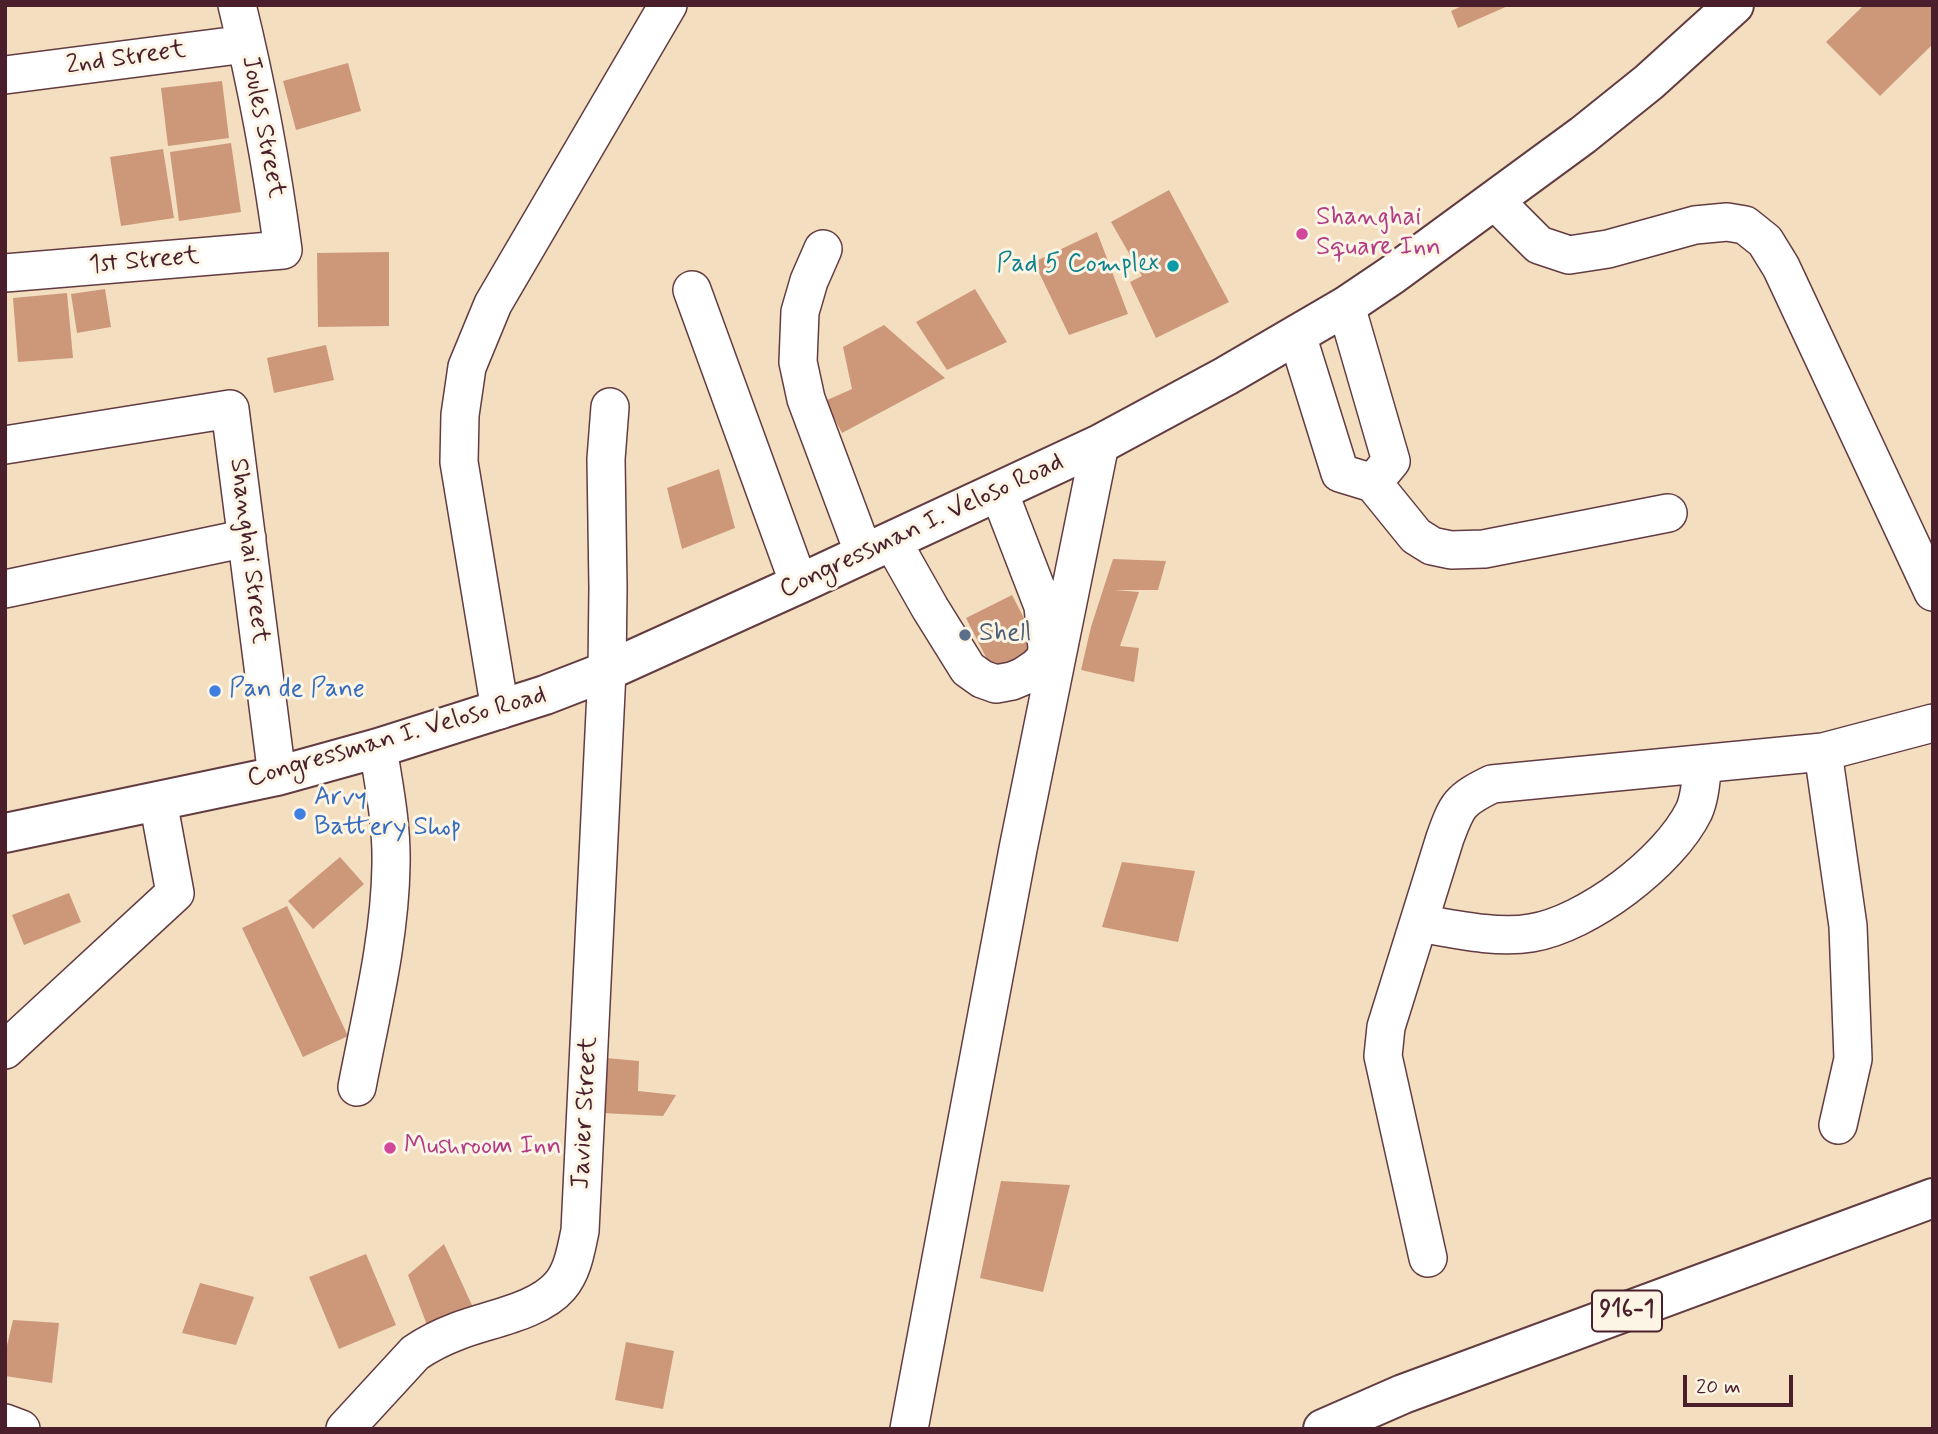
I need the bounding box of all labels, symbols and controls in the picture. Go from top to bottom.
street label: 2nd Street [64,35,188,83]
street label: Joules Street [233,53,291,201]
place label: Shanghai Square Inn [1316,203,1441,264]
marker: Shanghai Square Inn [1294,226,1310,242]
street label: 1st Street [87,242,201,282]
place label: Pad 5 Complex [996,250,1159,282]
marker: Pad 5 Complex [1165,258,1181,274]
street label: Congressman I. Veloso Road [775,447,1069,607]
street label: Shanghai Street [221,456,275,646]
place label: Shell [979,619,1031,651]
marker: Shell [957,627,973,643]
place label: Pan de Pane [229,675,365,707]
street label: Congressman I. Veloso Road [244,680,550,796]
marker: Pan de Pane [207,683,223,699]
place label: Arvy Battery Shop [314,783,461,844]
marker: Arvy Battery Shop [292,806,308,822]
street label: Javier Street [566,1036,606,1190]
place label: Mushroom Inn [404,1132,561,1164]
marker: Mushroom Inn [382,1140,398,1156]
road number: 916-1 [1592,1290,1662,1331]
scale bar [1686,1360,1796,1404]
text: 20 m [1696,1373,1741,1401]

